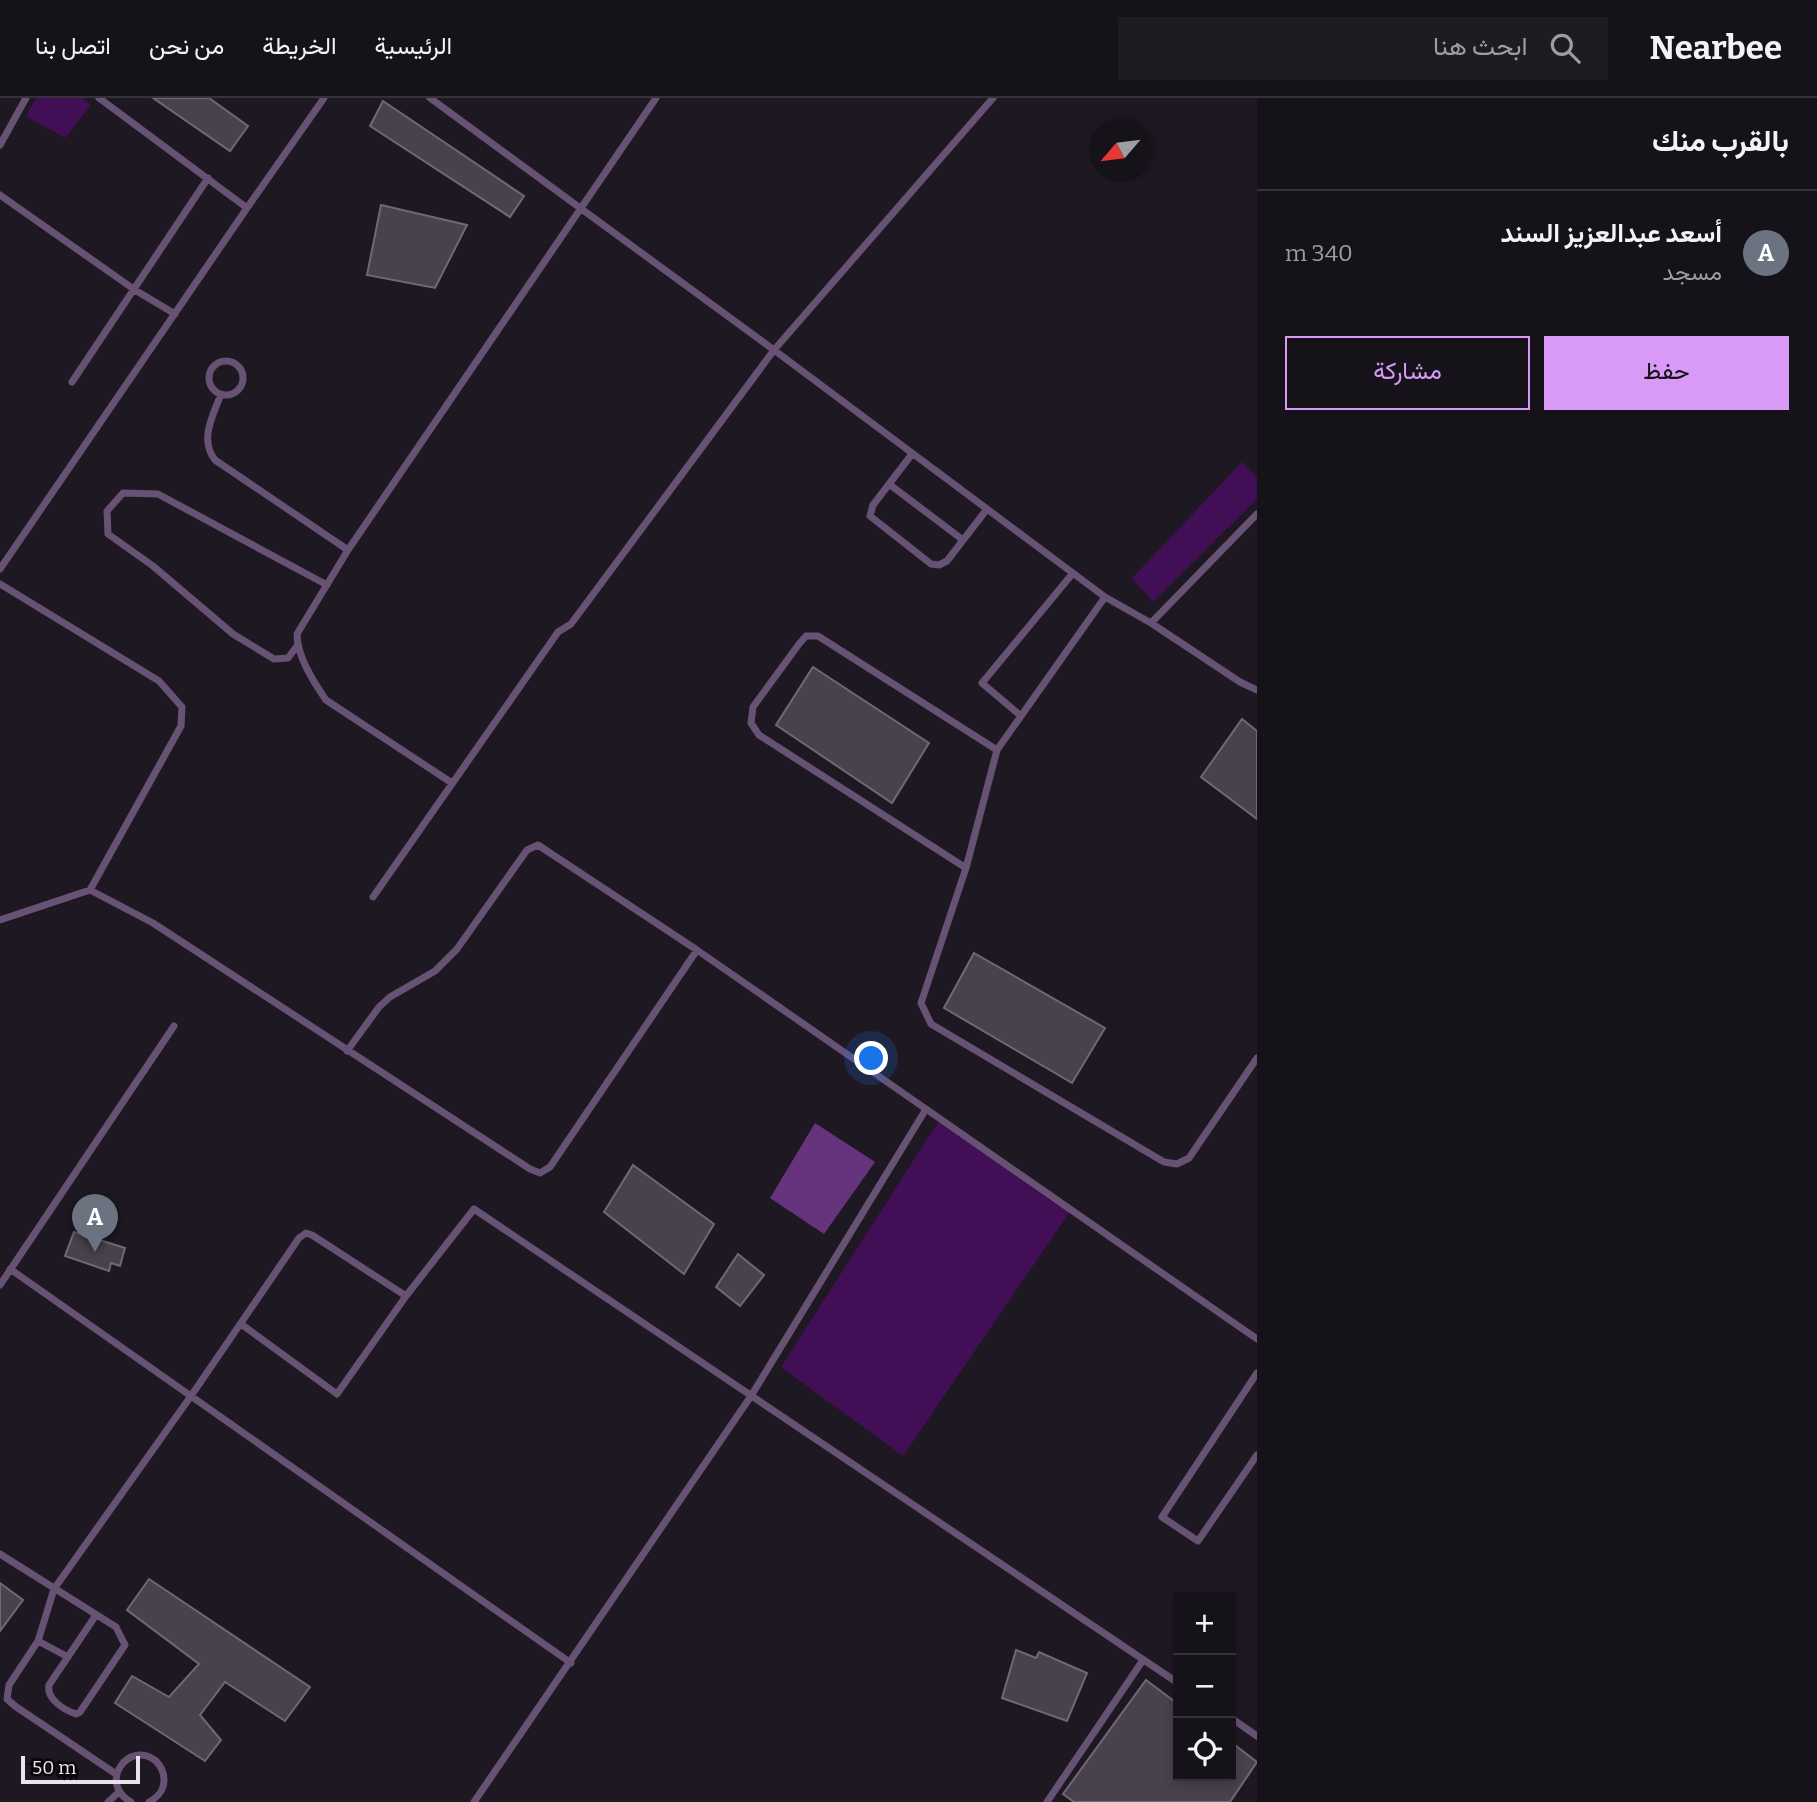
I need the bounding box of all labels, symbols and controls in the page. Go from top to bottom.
search box [1118,17,1608,80]
text: Nearbee [1650,28,1782,68]
icon: search [1546,29,1584,67]
text: ابحث هنا [1433,31,1528,62]
text: اتصل بنا [35,32,111,60]
text: من نحن [149,32,224,60]
text: الخريطة [262,32,337,60]
text: الرئيسية [375,32,452,60]
north arrow [1089,119,1152,182]
text: بالقرب منك [1652,123,1789,159]
text: أسعد عبدالعزيز السند [1501,218,1722,249]
text: 340 m [1285,239,1353,267]
text: A [1758,239,1774,267]
text: مسجد [1662,258,1722,286]
button: مشاركة [1285,336,1530,410]
button: حفظ [1544,336,1789,410]
your location [854,1041,888,1075]
pin: A [72,1194,118,1252]
map controls [1173,1592,1236,1781]
button: + [1173,1592,1236,1655]
button: − [1173,1655,1236,1718]
button: locate [1173,1718,1236,1781]
scale bar [21,1753,140,1785]
text: 50 m [32,1756,76,1779]

